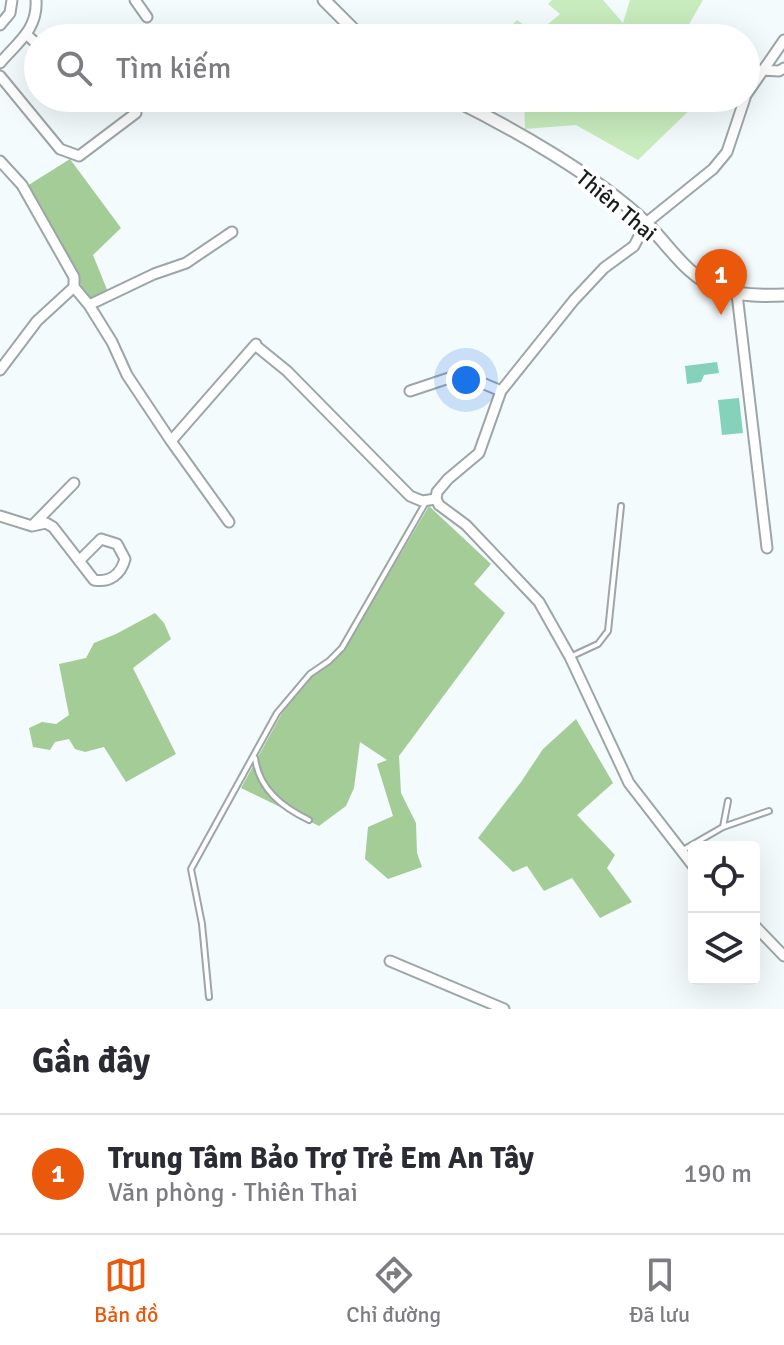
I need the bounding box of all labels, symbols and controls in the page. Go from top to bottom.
search box [24,24,760,112]
icon: search [52,46,96,90]
text: Tìm kiếm [116,50,231,87]
street label: Thiên Thai [571,164,662,247]
pin: 1 [695,249,747,315]
your location [446,360,486,400]
map controls [688,841,760,985]
button: locate [688,841,760,913]
button: layers [688,913,760,985]
text: Gần đây [32,1040,150,1082]
text: Trung Tâm Bảo Trợ Trẻ Em An Tây [108,1140,534,1177]
text: 1 [51,1158,65,1190]
text: 190 m [683,1158,752,1190]
text: Văn phòng · Thiên Thai [108,1177,358,1209]
tab: Bản đồ [94,1253,158,1328]
tab: Chỉ đường [346,1253,441,1328]
tab: Đã lưu [629,1253,690,1328]

